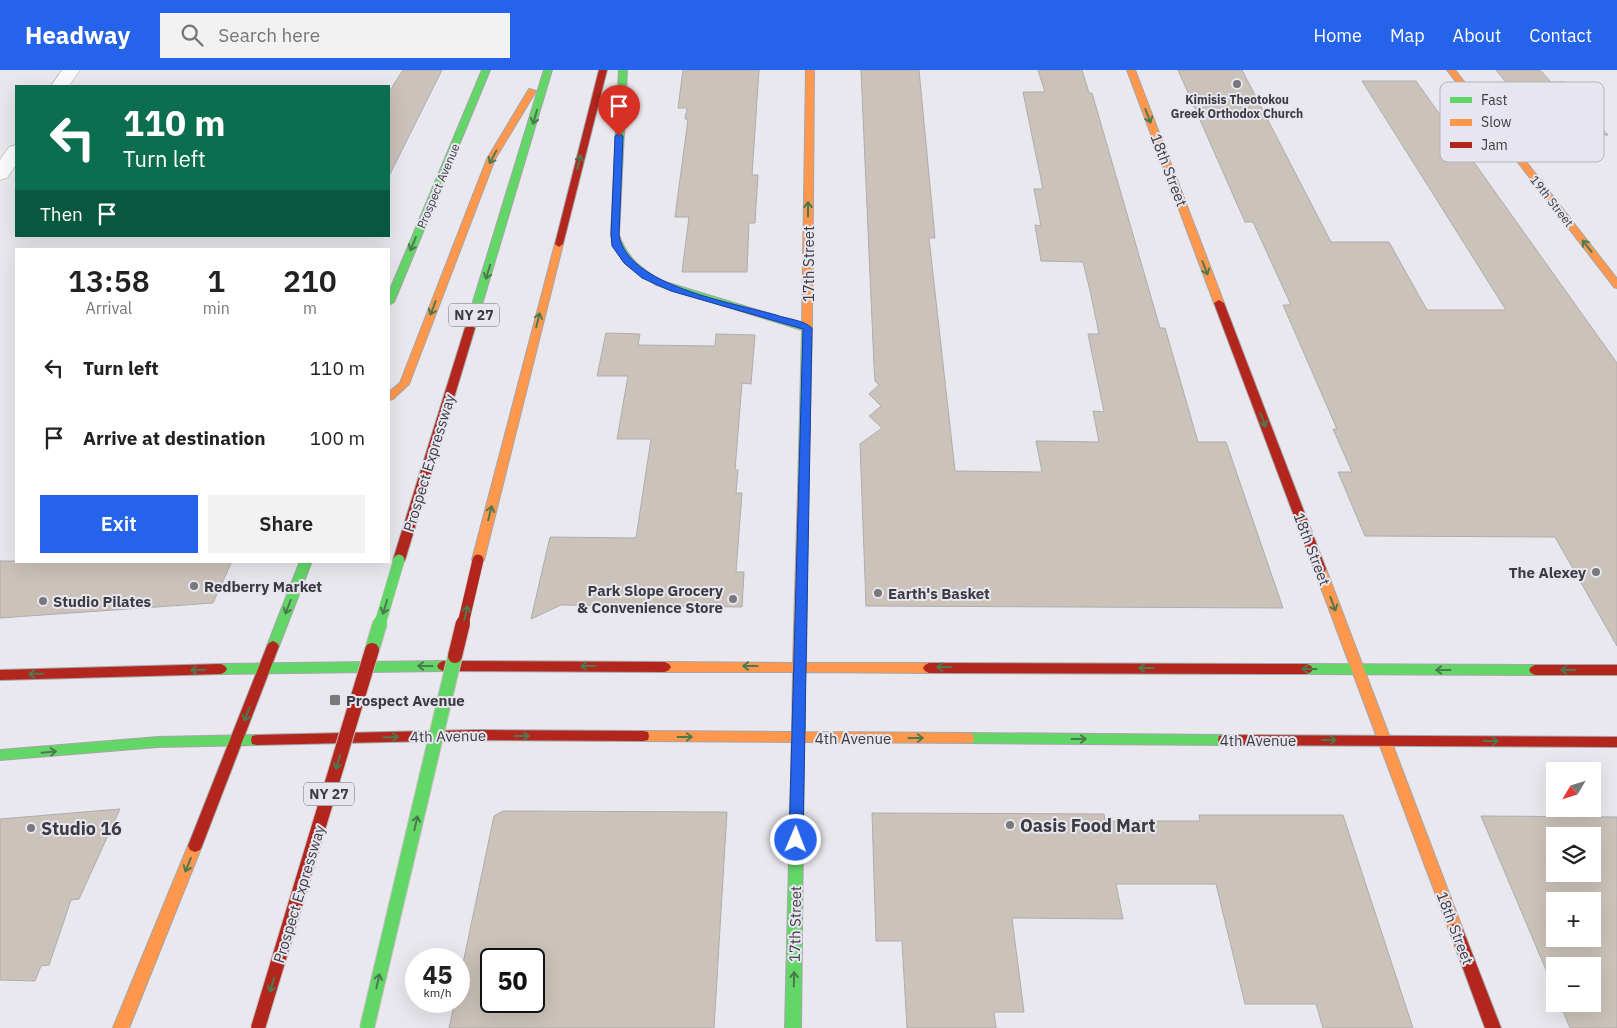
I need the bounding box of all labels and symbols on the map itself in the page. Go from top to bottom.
marker: Kimisis Theotokou Greek Orthodox Church [1231,78,1243,90]
legend [1440,82,1604,162]
pin [598,85,640,136]
text: Fast [1481,91,1507,109]
place label: Kimisis Theotokou Greek Orthodox Church [1171,92,1303,121]
one-way arrow [1144,107,1153,123]
one-way arrow [529,108,539,124]
text: Slow [1481,113,1512,131]
street label: 18th Street [1146,131,1192,209]
text: Jam [1481,136,1508,154]
street label: Prospect Avenue [413,141,463,231]
one-way arrow [488,150,498,165]
one-way arrow [575,155,584,171]
street label: 19th Street [1527,172,1577,230]
one-way arrow [804,201,813,217]
street label: 17th Street [799,226,818,302]
one-way arrow [408,236,418,251]
one-way arrow [1582,240,1593,253]
one-way arrow [1202,260,1211,275]
one-way arrow [482,264,492,280]
one-way arrow [428,300,437,315]
road number: NY 27 [449,304,499,326]
one-way arrow [534,312,544,328]
street label: Prospect Expressway [399,391,459,534]
one-way arrow [1259,411,1268,427]
one-way arrow [486,506,495,522]
street label: 18th Street [1289,510,1335,588]
place label: The Alexey [1509,563,1586,582]
marker: The Alexey [1590,566,1602,578]
place label: Redberry Market [204,577,322,596]
marker: Redberry Market [188,580,200,592]
place label: Park Slope Grocery & Convenience Store [577,581,723,617]
place label: Earth's Basket [888,584,990,603]
marker: Earth's Basket [872,587,884,599]
place label: Studio Pilates [53,592,152,611]
marker: Park Slope Grocery & Convenience Store [727,593,739,605]
marker: Studio Pilates [37,595,49,607]
one-way arrow [1329,596,1338,611]
one-way arrow [379,598,389,614]
one-way arrow [283,599,292,614]
one-way arrow [462,606,471,622]
one-way arrow [417,661,434,671]
one-way arrow [580,661,596,671]
one-way arrow [742,661,758,671]
one-way arrow [936,662,952,672]
one-way arrow [1139,663,1155,673]
one-way arrow [1301,664,1318,674]
one-way arrow [1436,665,1452,675]
one-way arrow [1561,665,1577,675]
one-way arrow [190,666,206,675]
one-way arrow [28,669,44,679]
place label: Prospect Avenue [346,691,465,710]
marker: Prospect Avenue [328,693,342,707]
one-way arrow [242,706,251,721]
street label: 4th Avenue [410,726,486,746]
street label: 4th Avenue [815,729,891,748]
one-way arrow [514,731,530,740]
street label: 4th Avenue [1220,731,1296,750]
one-way arrow [382,732,398,742]
one-way arrow [676,732,693,742]
one-way arrow [908,733,924,743]
one-way arrow [1070,734,1087,744]
one-way arrow [1320,735,1337,745]
one-way arrow [1483,736,1499,746]
one-way arrow [40,747,56,756]
one-way arrow [333,754,343,770]
north arrow [1546,762,1601,818]
road number: NY 27 [304,782,354,806]
position arrow [769,813,821,865]
place label: Oasis Food Mart [1020,814,1155,837]
one-way arrow [412,815,421,831]
place label: Studio 16 [41,817,122,840]
marker: Oasis Food Mart [1004,819,1016,831]
marker: Studio 16 [25,822,37,834]
street label: Prospect Expressway [269,822,329,965]
one-way arrow [182,857,192,872]
street label: 17th Street [785,886,805,962]
street label: 18th Street [1432,889,1478,967]
speed limit sign: 50 [480,948,545,1013]
one-way arrow [789,972,799,988]
one-way arrow [374,973,383,989]
one-way arrow [266,977,276,993]

